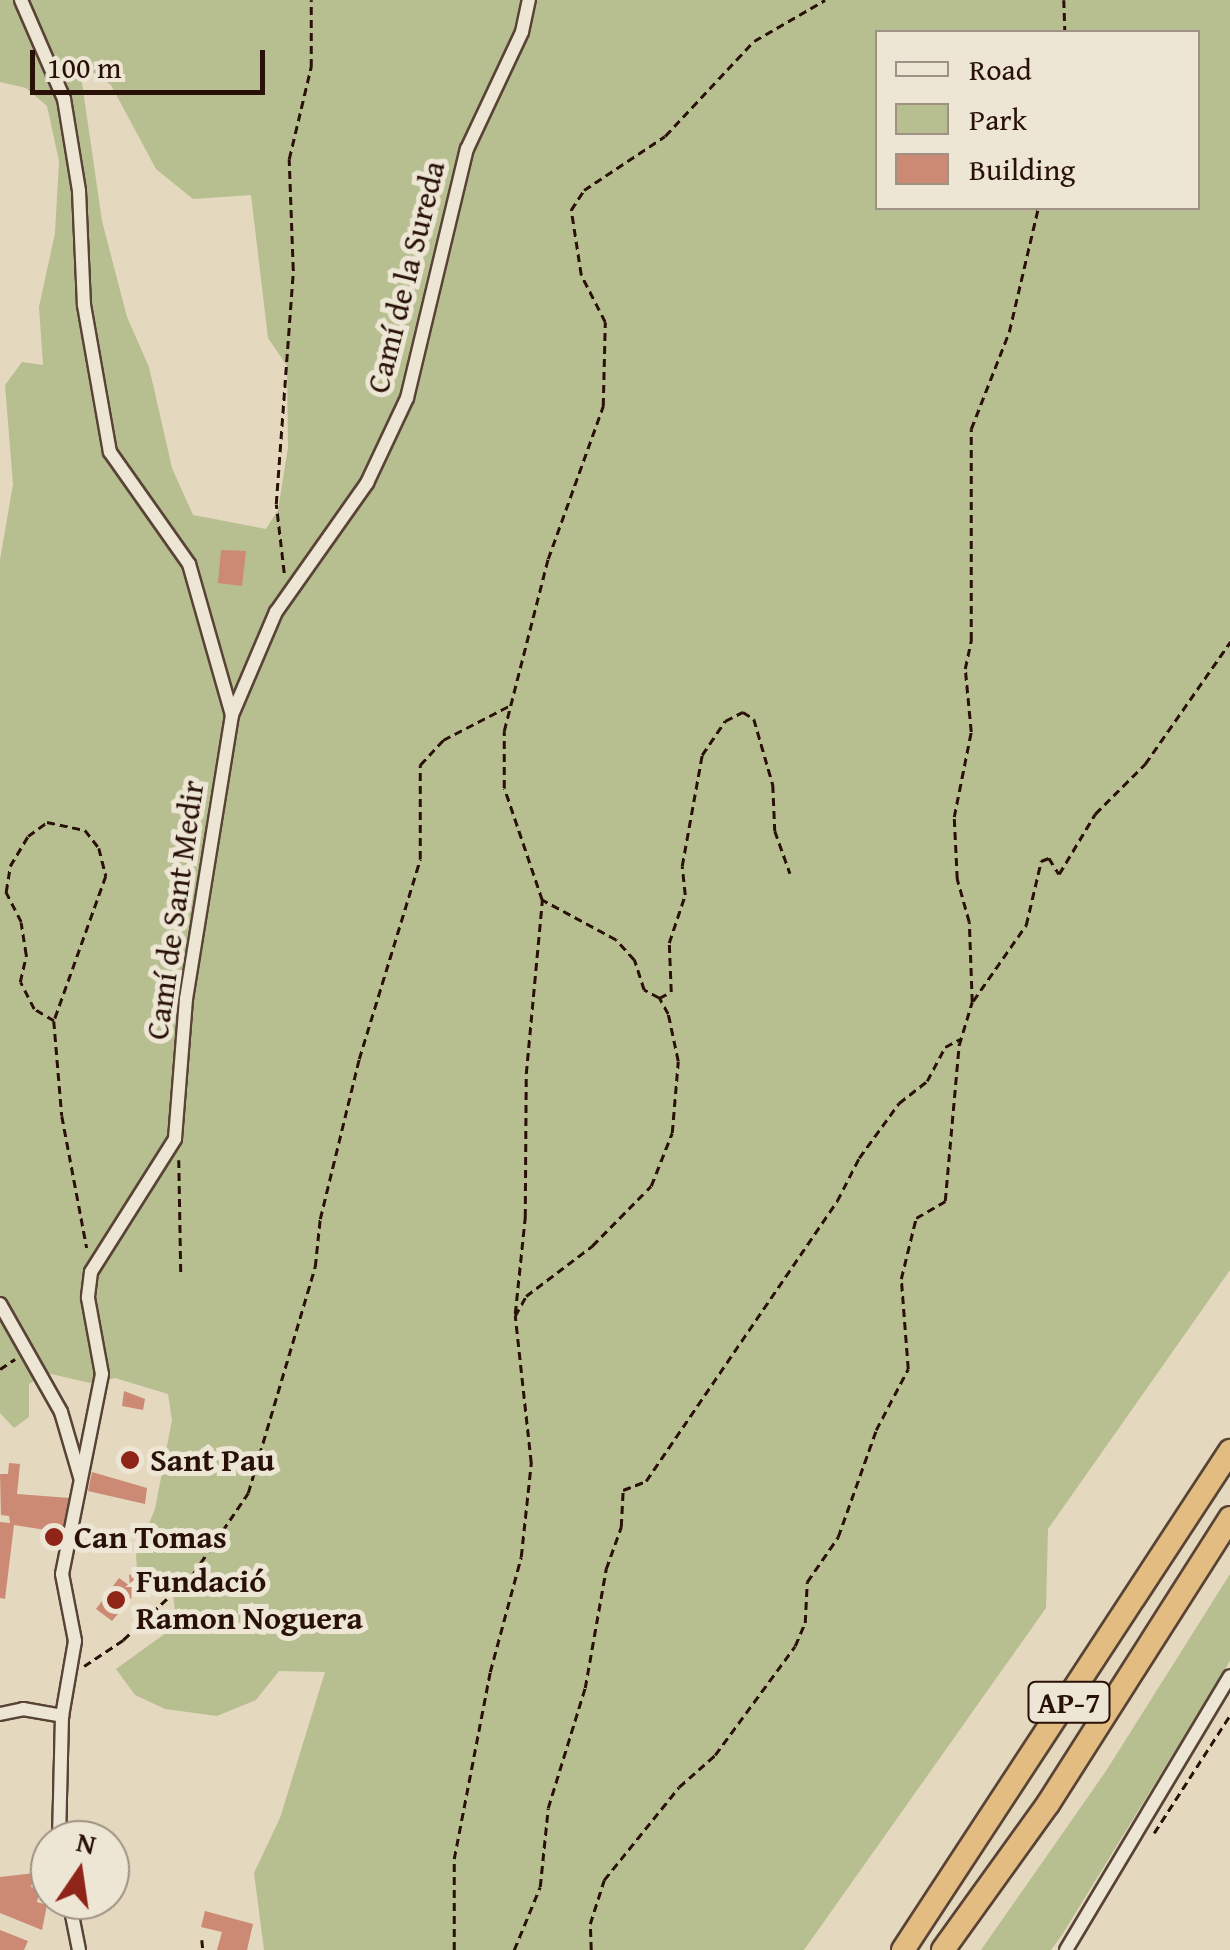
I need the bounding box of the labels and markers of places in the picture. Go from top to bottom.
place label: Sant Pau [150,1441,275,1479]
marker: Sant Pau [119,1449,141,1471]
place label: Can Tomas [74,1518,227,1556]
marker: Can Tomas [43,1526,65,1548]
place label: Fundació Ramon Noguera [136,1563,363,1638]
marker: Fundació Ramon Noguera [105,1589,127,1611]

